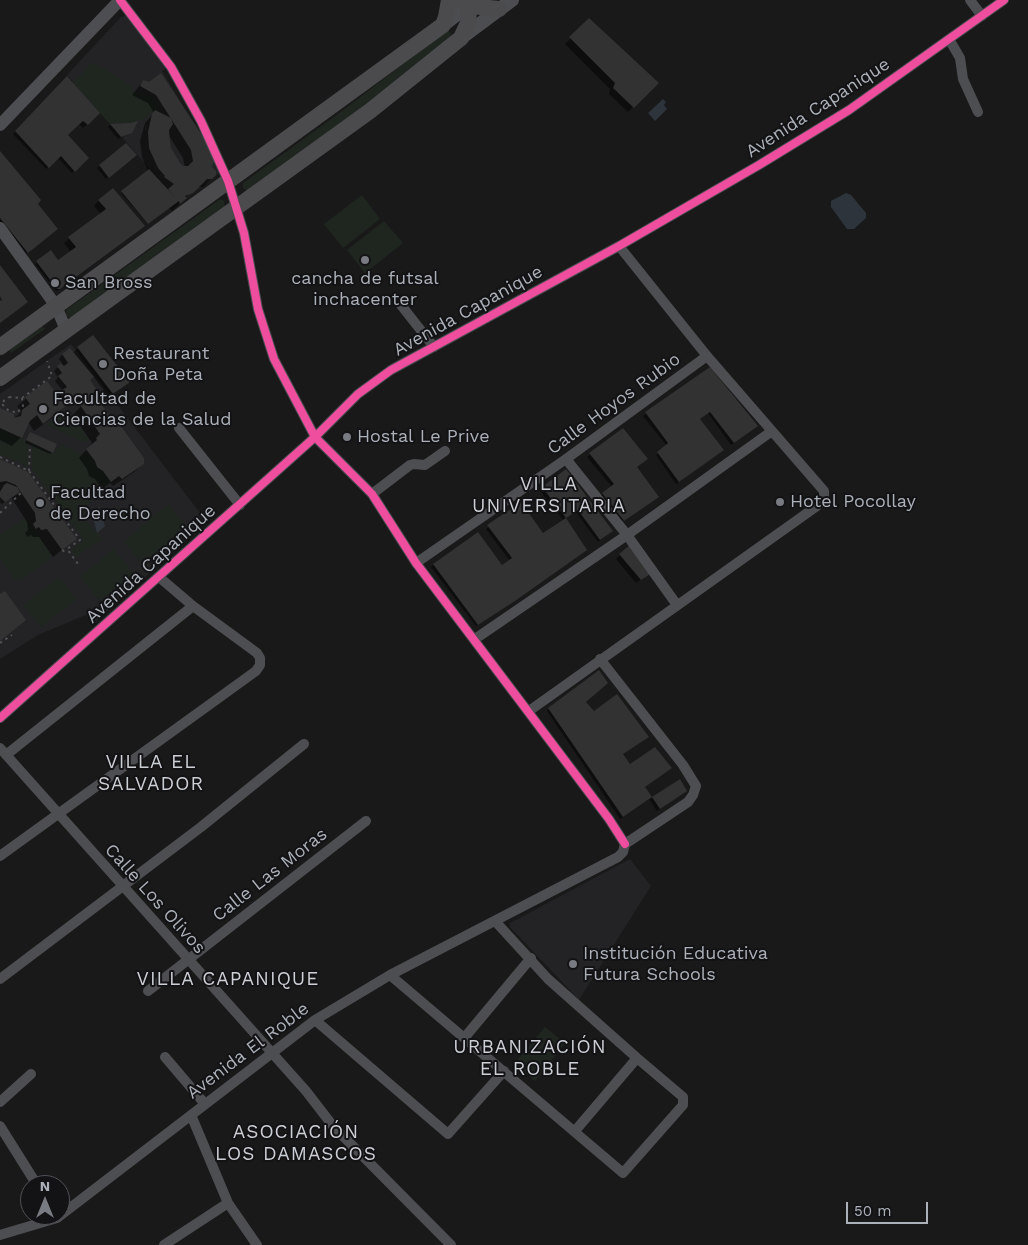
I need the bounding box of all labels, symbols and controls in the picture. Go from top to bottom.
street label: Avenida Capanique [742,53,894,163]
marker: cancha de futsal inchacenter [359,254,371,266]
street label: Avenida Capanique [390,261,546,361]
place label: cancha de futsal inchacenter [291,268,439,310]
place label: San Bross [65,272,152,294]
marker: San Bross [49,277,61,289]
place label: Restaurant Doña Peta [113,343,209,386]
street label: Calle Hoyos Rubio [543,348,685,460]
marker: Restaurant Doña Peta [97,358,109,370]
place label: Facultad de Ciencias de la Salud [53,388,231,430]
marker: Facultad de Ciencias de la Salud [37,403,49,415]
place label: Hostal Le Prive [357,426,490,448]
marker: Hostal Le Prive [341,431,353,443]
district label: VILLA UNIVERSITARIA [470,473,628,517]
place label: Facultad de Derecho [50,482,151,524]
place label: Hotel Pocollay [790,491,916,513]
marker: Hotel Pocollay [774,496,786,508]
marker: Facultad de Derecho [34,497,46,509]
street label: Avenida Capanique [82,500,220,628]
district label: VILLA EL SALVADOR [97,751,205,795]
street label: Calle Las Moras [208,824,332,926]
street label: Calle Los Olivos [100,840,210,958]
place label: Institución Educativa Futura Schools [583,943,768,986]
marker: Institución Educativa Futura Schools [567,958,579,970]
district label: VILLA CAPANIQUE [135,968,321,990]
street label: Avenida El Roble [183,998,313,1104]
district label: URBANIZACIÓN EL ROBLE [452,1036,608,1080]
district label: ASOCIACIÓN LOS DAMASCOS [214,1121,378,1165]
north arrow [20,1175,70,1225]
text: N [40,1178,50,1194]
scale bar [848,1192,930,1224]
text: 50 m [854,1202,891,1220]

